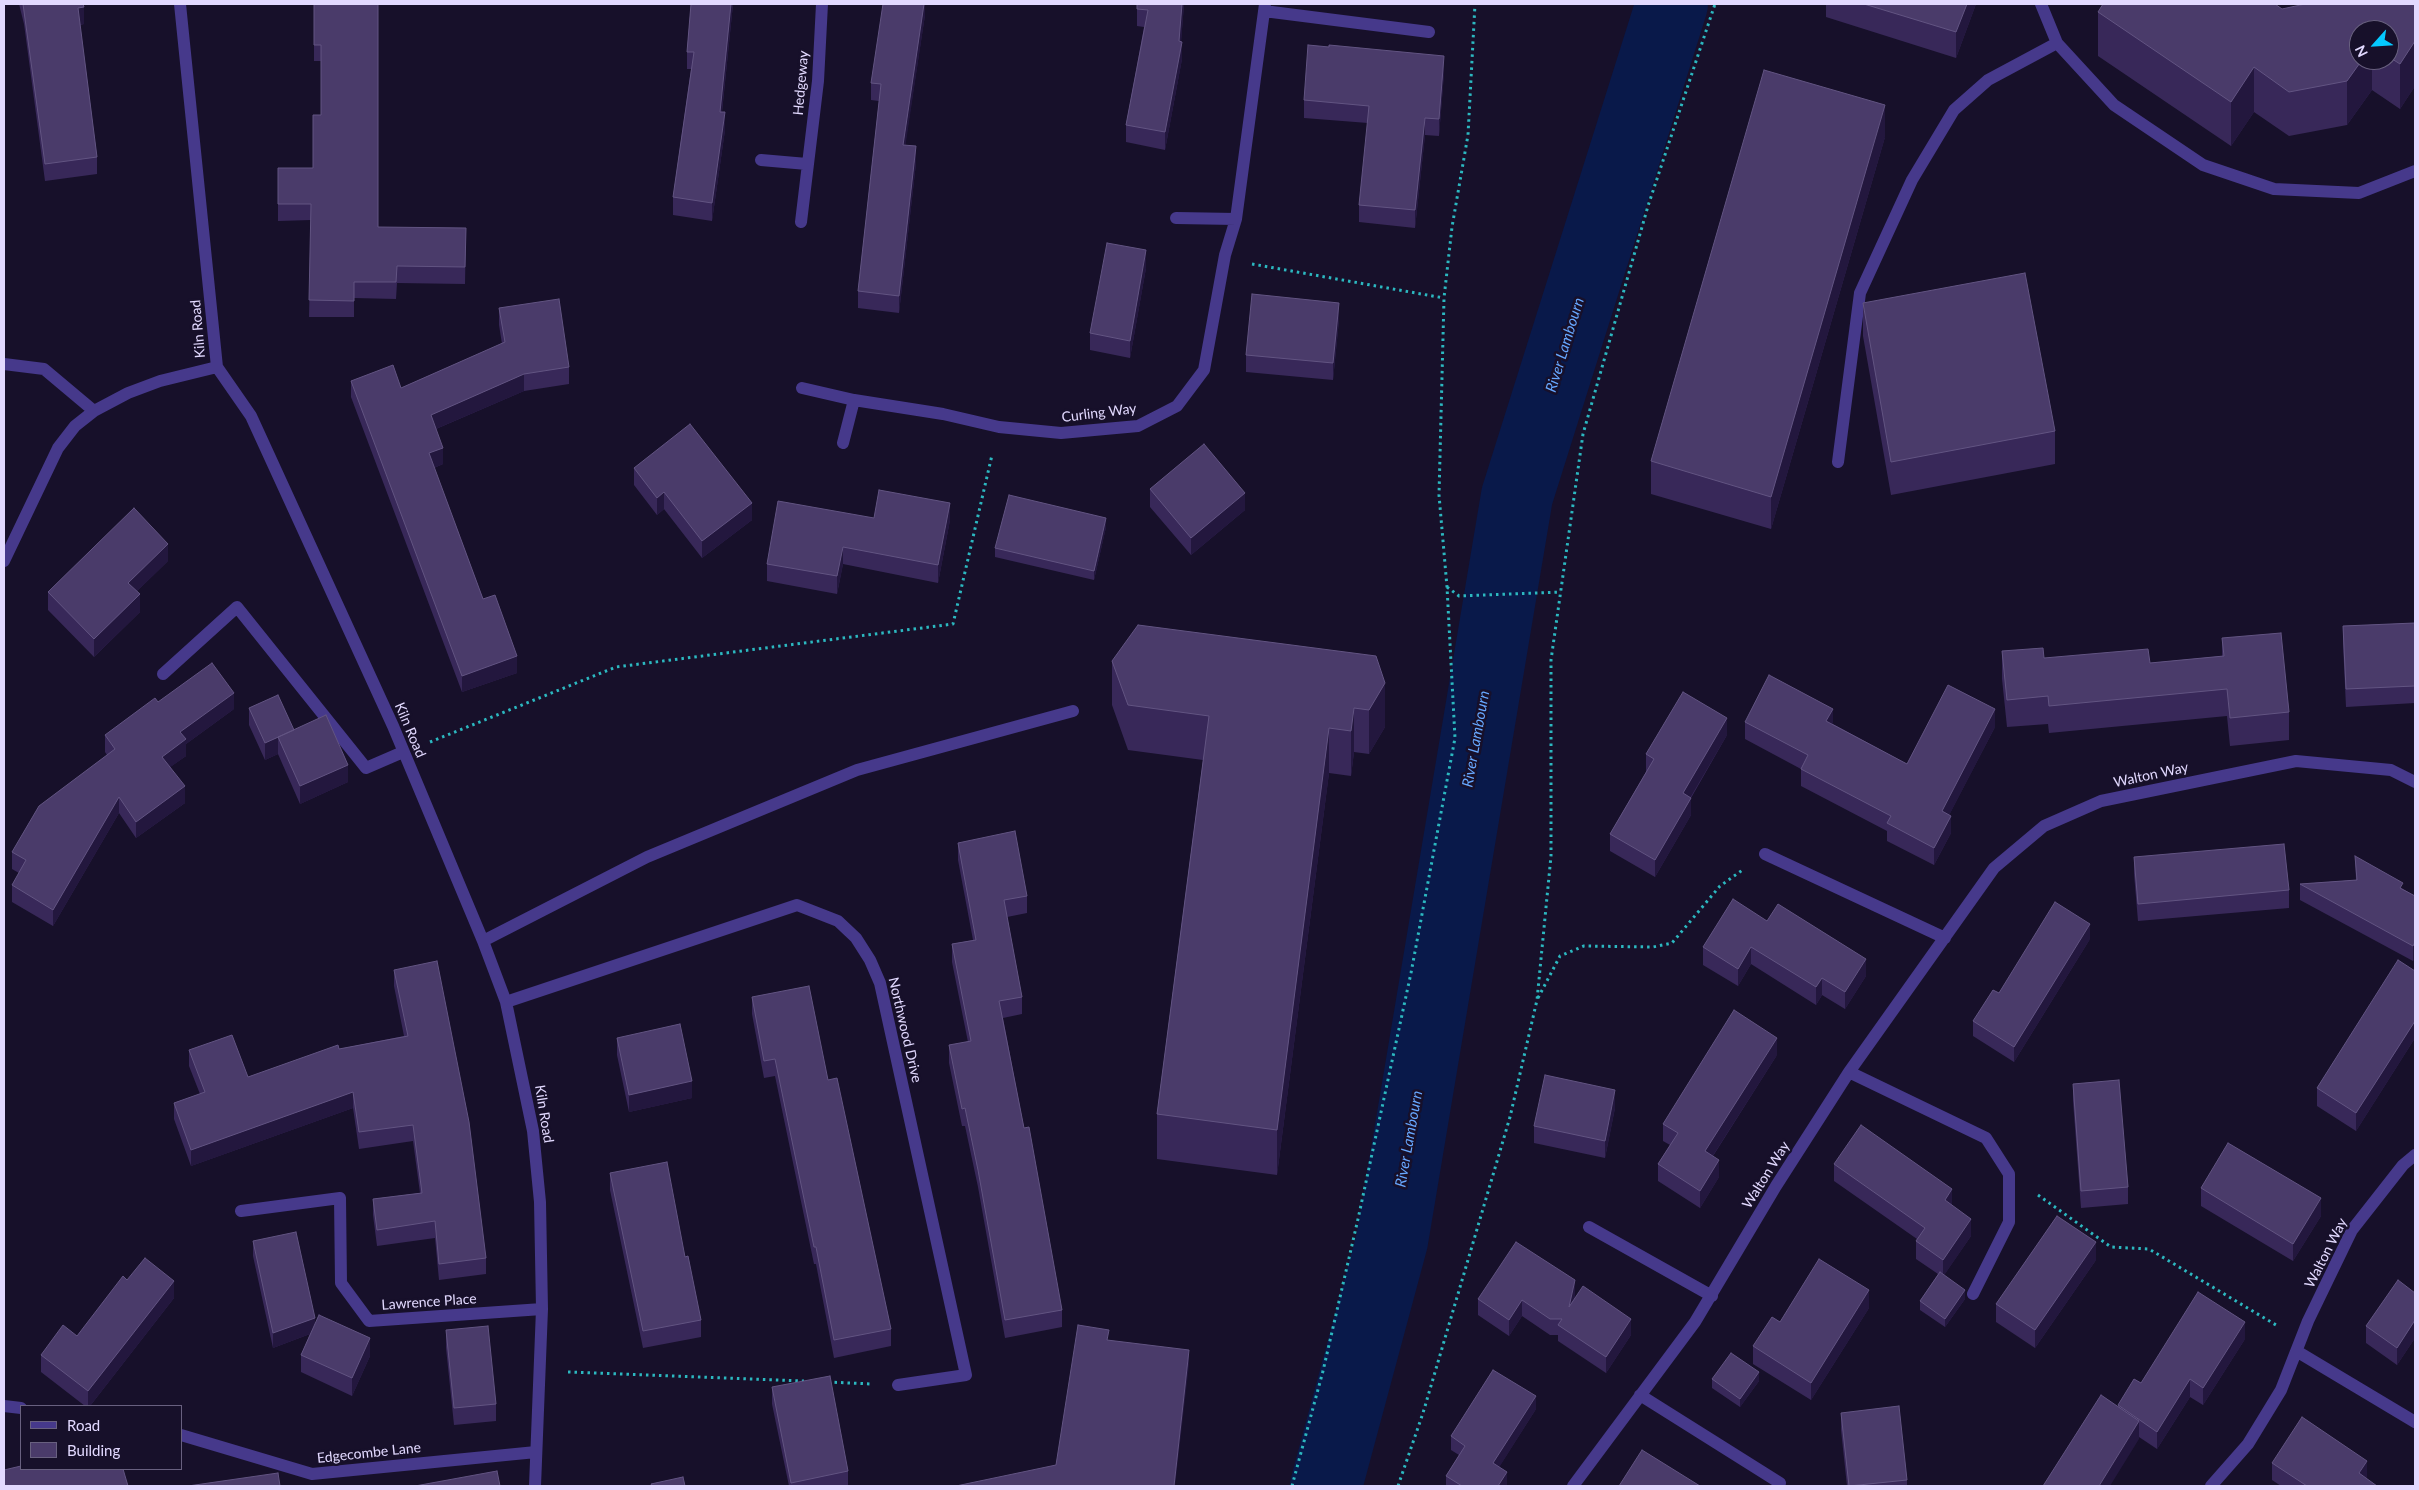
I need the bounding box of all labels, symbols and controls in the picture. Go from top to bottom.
north arrow [2349,20,2399,70]
text: N [2351,43,2371,60]
street label: Hedgeway [790,50,812,116]
water label: River Lambourn [1542,296,1588,394]
street label: Kiln Road [187,299,209,359]
street label: Curling Way [1061,400,1137,426]
water label: River Lambourn [1459,689,1493,789]
street label: Kiln Road [391,700,429,760]
street label: Walton Way [2112,759,2190,791]
street label: Northwood Drive [885,976,925,1084]
street label: Kiln Road [531,1084,557,1144]
water label: River Lambourn [1392,1089,1426,1189]
street label: Walton Way [1739,1138,1793,1212]
street label: Walton Way [2301,1215,2351,1291]
street label: Lawrence Place [381,1290,477,1314]
legend [20,1405,182,1470]
text: Road [67,1416,100,1434]
street label: Edgecombe Lane [316,1439,422,1467]
text: Building [67,1441,120,1459]

